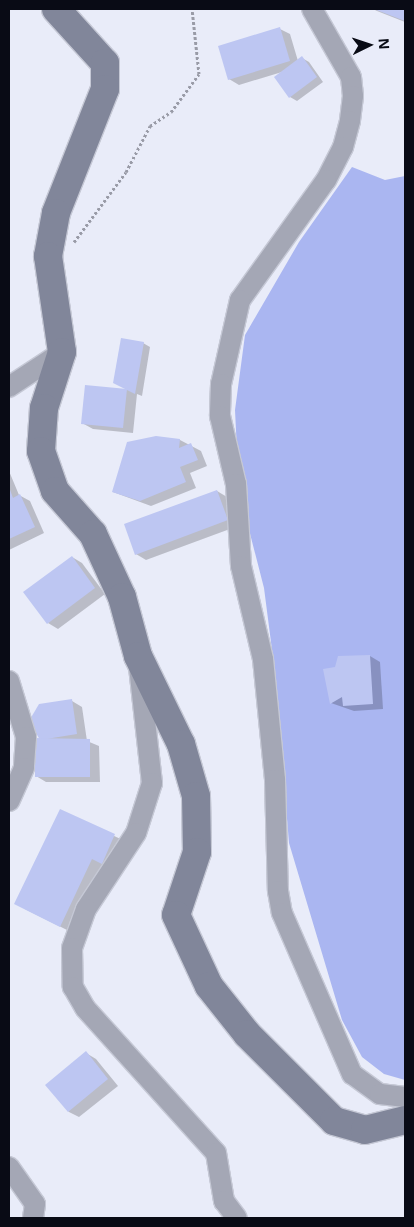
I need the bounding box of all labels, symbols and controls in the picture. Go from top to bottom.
north arrow [344,20,394,70]
text: N [375,38,394,50]

